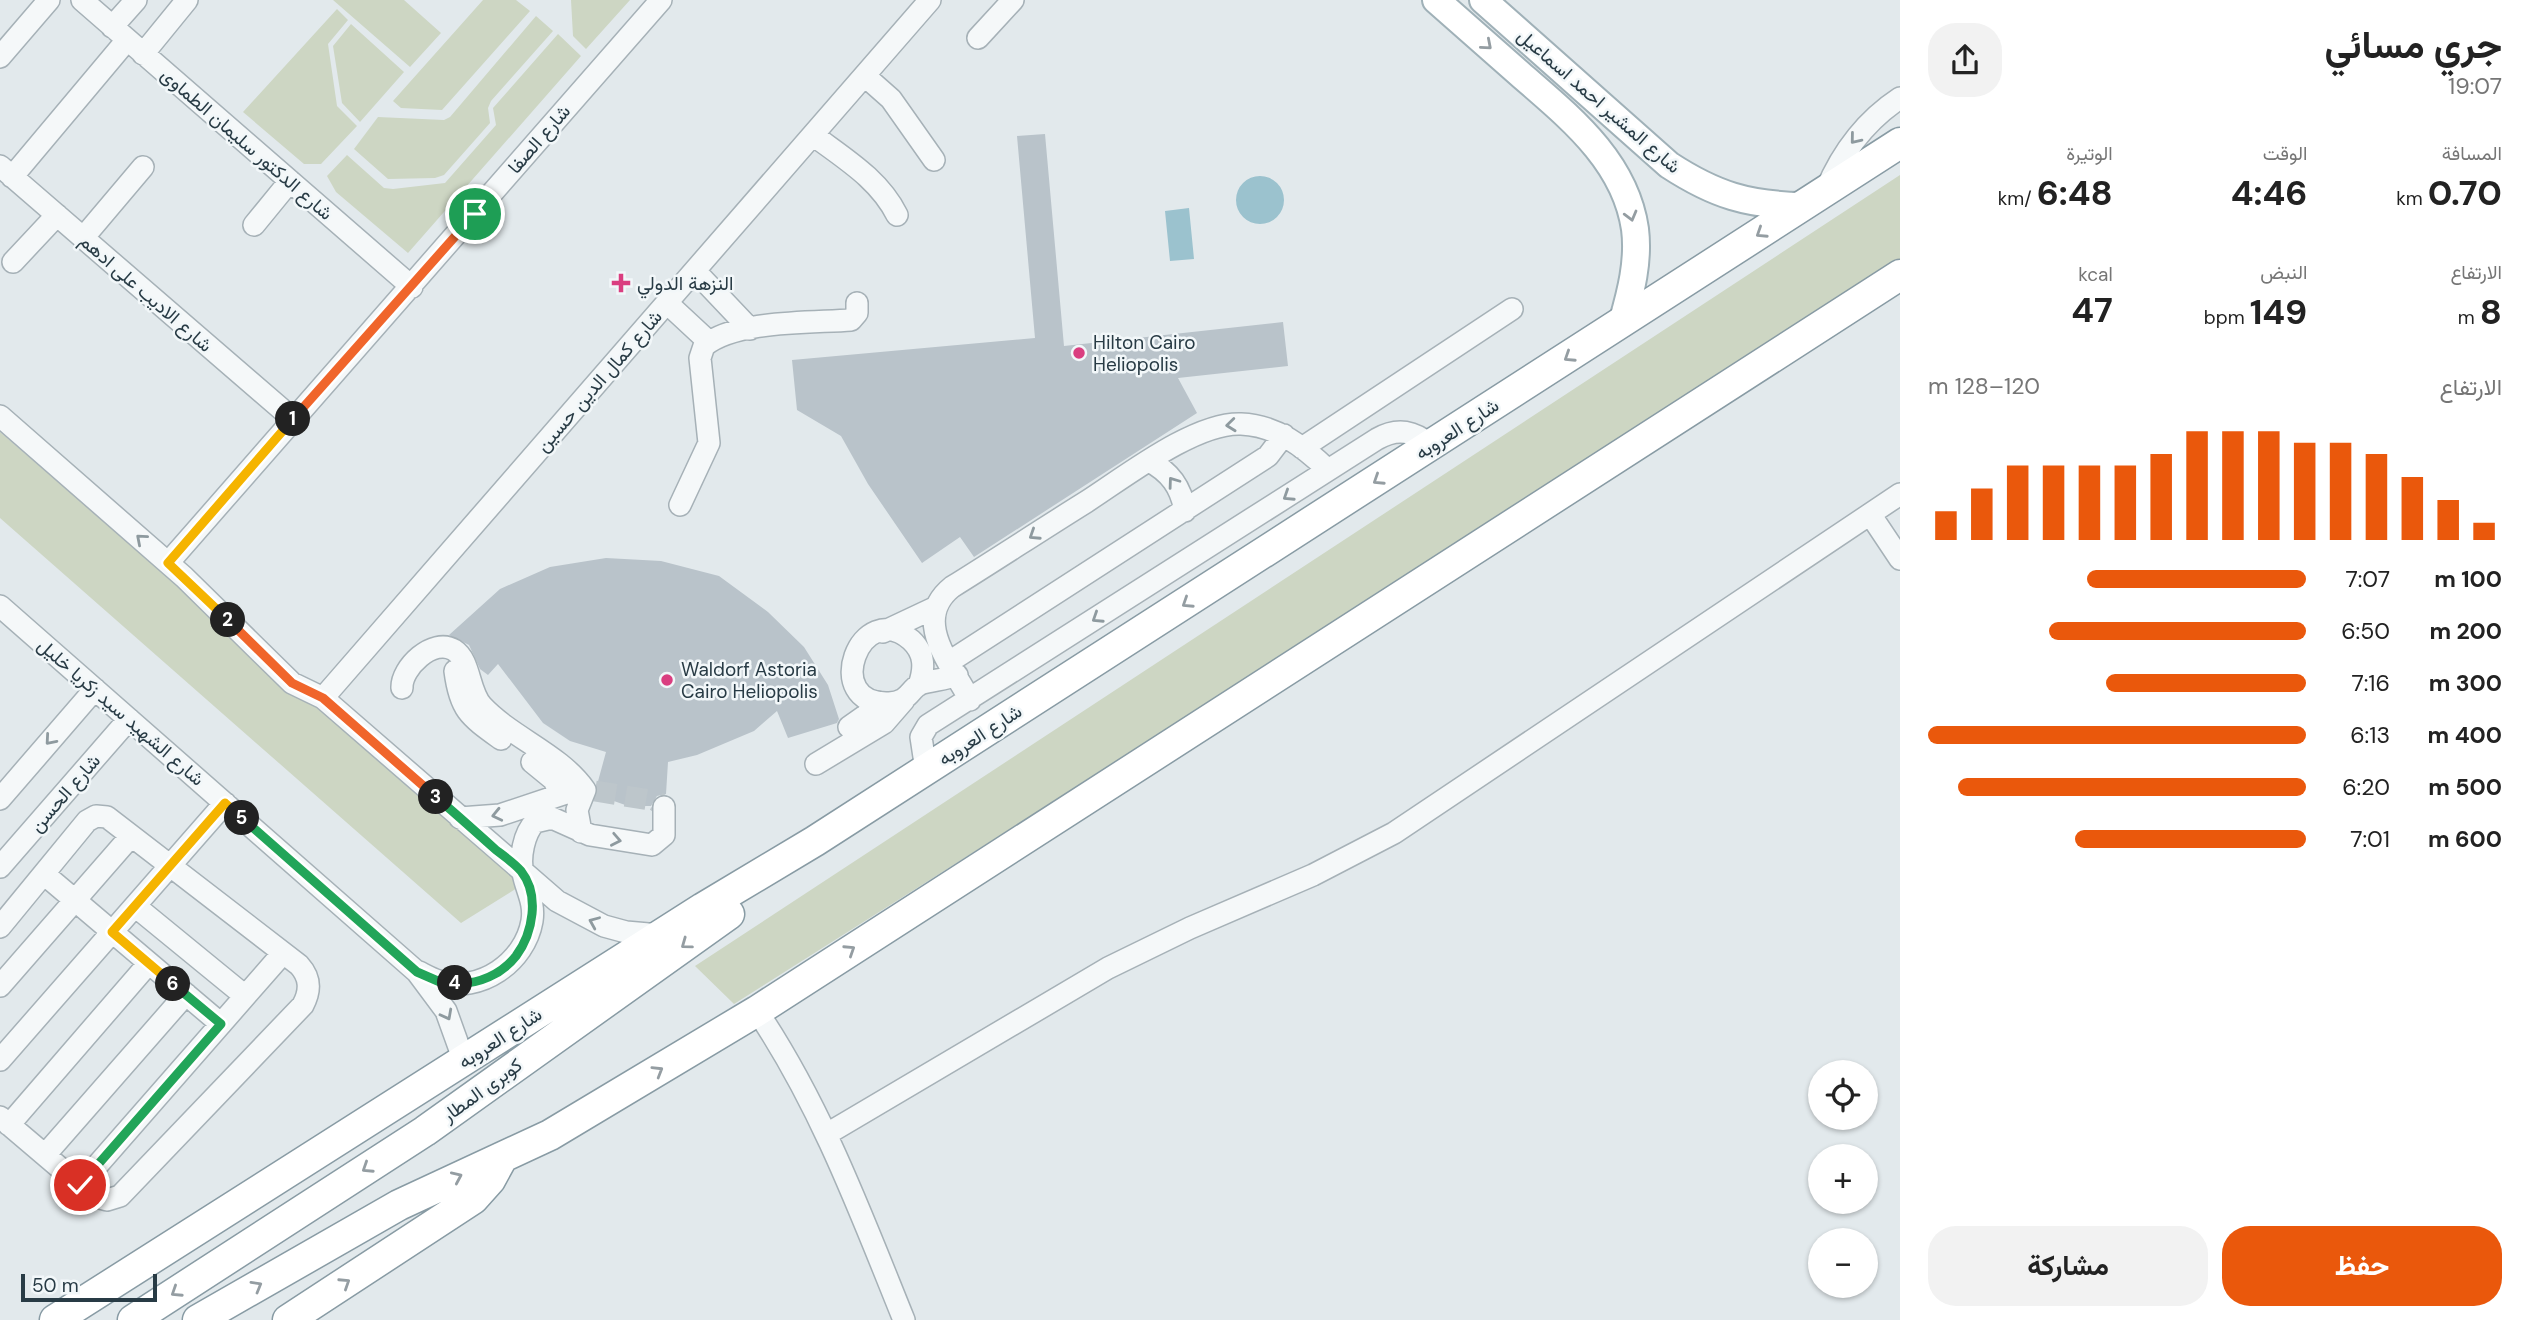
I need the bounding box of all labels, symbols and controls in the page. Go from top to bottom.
text: جري مسائي [2325,20,2502,70]
street label: شارع المشير احمد اسماعيل [1512,23,1686,179]
button: share [1928,23,2002,97]
one-way arrow [1479,37,1492,49]
street label: شارع الدكتور سليمان الطماوى [156,62,338,226]
text: 19:07 [2448,71,2502,101]
street label: شارع الصفا [502,99,576,179]
one-way arrow [1851,131,1864,143]
text: الوتيرة [2066,141,2113,166]
text: الوقت [2263,141,2307,166]
text: المسافة [2442,141,2502,166]
text: 6:48 [2037,170,2113,216]
text: 4:46 [2231,170,2307,216]
text: 0.70 [2428,170,2502,216]
pin [445,184,505,244]
text: /km [1998,186,2037,211]
text: km [2396,186,2428,211]
icon: arrive [456,195,494,233]
one-way arrow [1623,209,1638,221]
one-way arrow [1755,225,1768,238]
street label: شارع الاديب على ادهم [74,228,218,358]
text: النبض [2260,260,2307,285]
text: الارتفاع [2450,260,2502,285]
text: kcal [2078,262,2113,287]
place label: النزهة الدولي [637,271,733,299]
marker: النزهة الدولي [611,273,631,293]
text: 47 [2071,287,2113,333]
text: 149 [2250,289,2307,335]
text: 8 [2480,289,2502,335]
street label: شارع كمال الدين حسين [530,305,668,457]
text: bpm [2204,305,2250,330]
text: m [2458,305,2480,330]
place label: Hilton Cairo Heliopolis [1093,330,1196,377]
marker: Hilton Cairo Heliopolis [1071,345,1087,361]
one-way arrow [1564,348,1577,361]
text: 120–128 m [1928,371,2040,401]
text: الارتفاع [2440,372,2502,402]
street label: شارع العروبه [1410,393,1504,465]
pin: 1 [276,402,310,436]
text: 1 [289,406,296,431]
one-way arrow [1225,417,1236,432]
one-way arrow [1373,472,1386,485]
one-way arrow [1169,477,1181,489]
one-way arrow [1283,487,1296,500]
one-way arrow [1028,527,1041,540]
one-way arrow [136,535,149,547]
text: 7:07 [2345,564,2390,594]
text: 100 m [2434,564,2502,594]
one-way arrow [1182,594,1195,607]
pin: 2 [210,602,246,638]
text: 2 [222,607,233,632]
one-way arrow [1091,610,1104,623]
text: 6:50 [2341,616,2390,646]
text: 200 m [2429,616,2502,646]
street label: شارع الشهيد سيد زكريا خليل [32,633,210,791]
place label: Waldorf Astoria Cairo Heliopolis [681,657,818,704]
text: 7:16 [2351,668,2390,698]
text: 300 m [2429,668,2502,698]
marker: Waldorf Astoria Cairo Heliopolis [659,672,675,688]
street label: شارع العروبه [933,699,1027,771]
text: 6:13 [2350,720,2390,750]
text: 400 m [2428,720,2502,750]
one-way arrow [46,732,58,745]
street label: شارع الحسن [24,749,106,837]
text: 6:20 [2342,772,2390,802]
text: 500 m [2428,772,2502,802]
pin: 3 [418,780,453,814]
text: 3 [430,784,441,809]
pin: 5 [224,800,260,836]
text: 5 [236,805,247,830]
one-way arrow [491,806,503,821]
text: 7:01 [2350,824,2390,854]
text: 600 m [2428,824,2502,854]
one-way arrow [610,832,622,847]
one-way arrow [589,916,601,930]
one-way arrow [681,936,693,948]
one-way arrow [843,946,856,959]
pin: 4 [438,965,472,1000]
pin: 6 [156,967,190,1002]
text: 4 [448,970,461,995]
text: 6 [166,971,179,996]
street label: شارع العروبه [453,1002,547,1074]
one-way arrow [439,1008,452,1020]
street label: كوبرى المطار [436,1052,527,1128]
map controls [1808,1060,1878,1298]
button: locate [1808,1060,1878,1130]
one-way arrow [650,1066,663,1079]
button: + [1808,1144,1878,1214]
pin [50,1155,110,1215]
one-way arrow [362,1160,375,1173]
icon: check [61,1166,99,1204]
one-way arrow [450,1171,462,1185]
button: مشاركة [1928,1226,2208,1306]
button: حفظ [2222,1226,2502,1306]
button: − [1808,1228,1878,1298]
scale bar [21,1271,158,1303]
text: 50 m [32,1273,79,1298]
one-way arrow [337,1279,350,1291]
one-way arrow [250,1281,263,1294]
one-way arrow [171,1284,184,1297]

